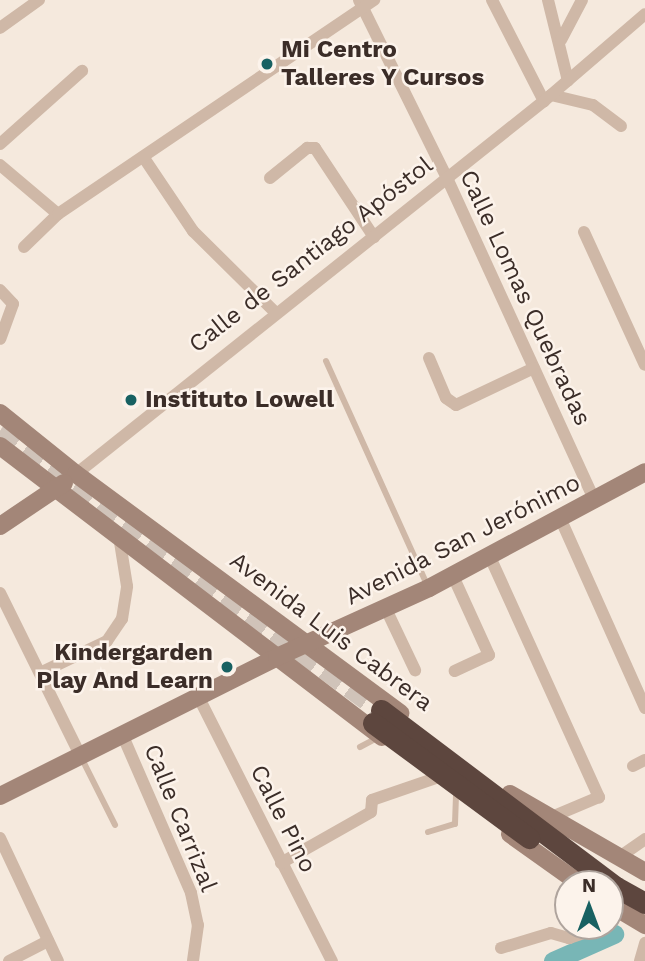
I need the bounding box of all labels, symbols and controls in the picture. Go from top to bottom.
place label: Mi Centro Talleres Y Cursos [281,36,486,92]
marker: Mi Centro Talleres Y Cursos [259,56,275,72]
street label: Calle de Santiago Apóstol [183,151,439,359]
street label: Calle Lomas Quebradas [453,166,597,430]
place label: Instituto Lowell [145,386,334,414]
marker: Instituto Lowell [123,392,139,408]
street label: Avenida San Jerónimo [340,468,586,612]
street label: Avenida Luis Cabrera [224,546,438,718]
place label: Kindergarden Play And Learn [35,639,213,695]
marker: Kindergarden Play And Learn [219,659,235,675]
street label: Calle Carrizal [137,740,223,896]
street label: Calle Pino [244,760,322,878]
north arrow [554,870,624,940]
text: N [582,874,596,897]

